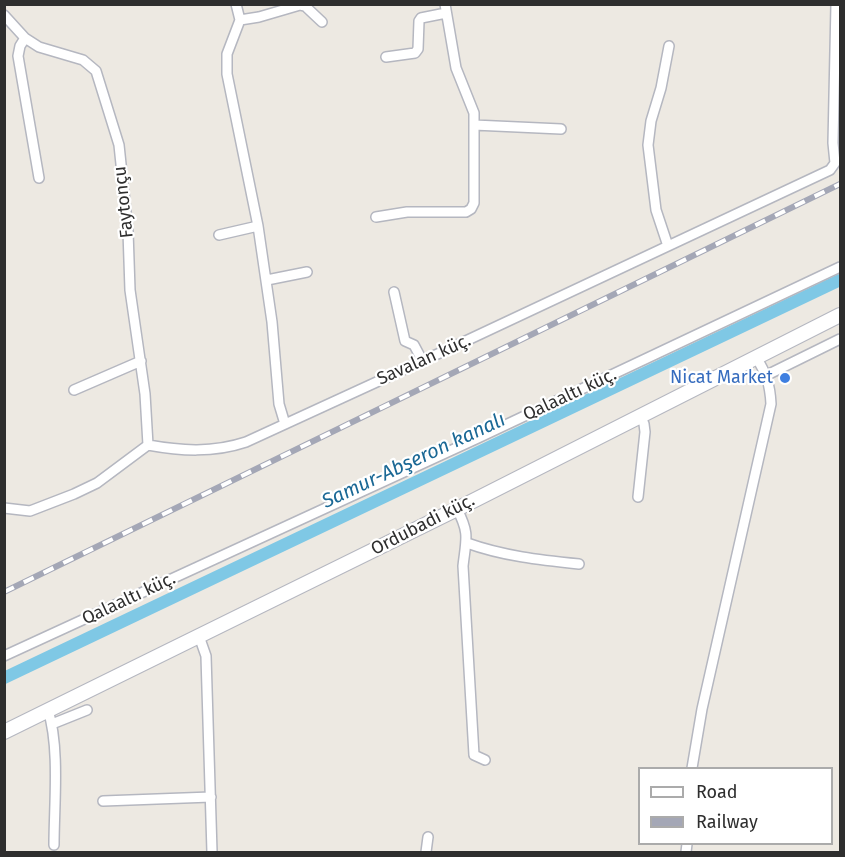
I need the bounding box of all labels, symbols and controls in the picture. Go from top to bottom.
street label: Faytonçu [109,165,139,239]
street label: Savalan küç. [374,330,474,390]
street label: Qalaaltı küç. [520,364,620,426]
place label: Nicat Market [670,367,773,389]
marker: Nicat Market [778,371,792,385]
water label: Samur-Abşeron kanalı [318,408,510,514]
street label: Ordubadi küç. [367,490,479,560]
street label: Qalaaltı küç. [79,568,179,630]
legend [638,767,833,845]
text: Road [696,781,738,803]
text: Railway [696,811,758,833]

